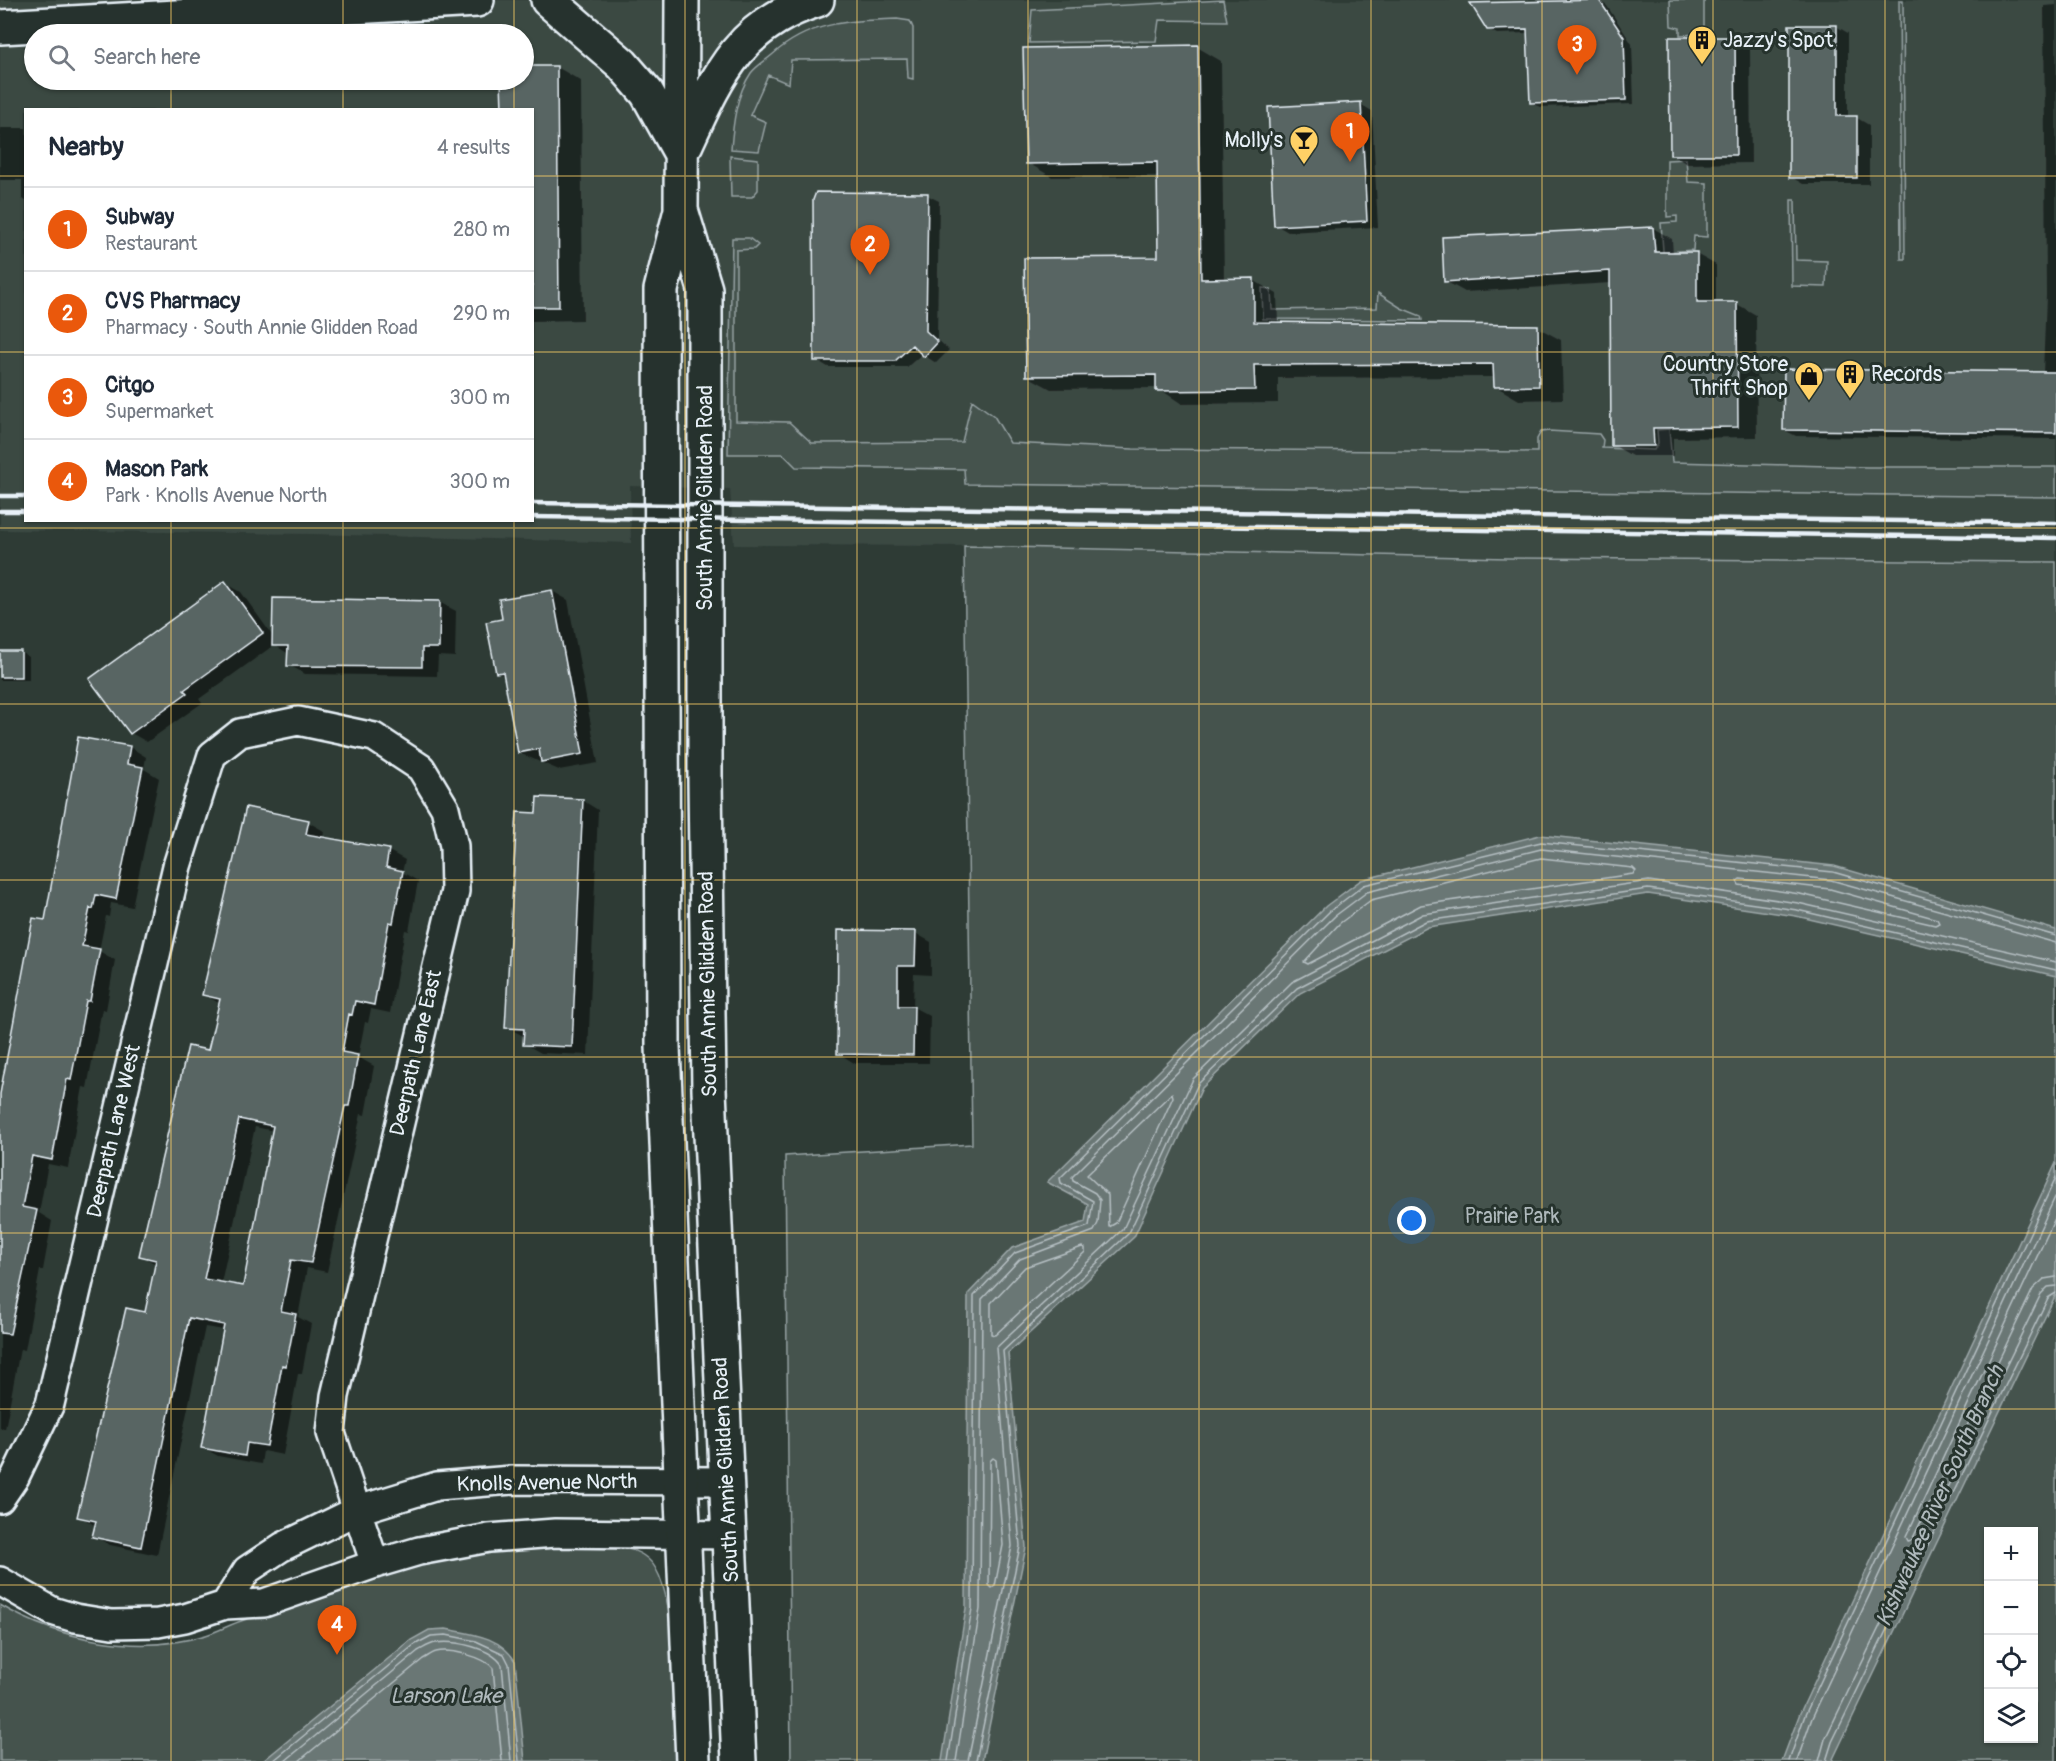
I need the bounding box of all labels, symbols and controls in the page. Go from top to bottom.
search box [24,24,534,90]
building icon: Jazzy's Spot [1686,24,1718,66]
pin: 3 [1558,26,1596,75]
place label: Jazzy's Spot [1723,27,1834,54]
icon: search [45,41,78,74]
text: Search here [93,43,200,71]
pin: 1 [1330,112,1370,162]
bar icon: Molly's [1288,124,1320,166]
place label: Molly's [1225,127,1284,154]
text: Nearby [48,131,124,163]
text: 4 results [437,135,510,160]
text: Subway [105,203,174,231]
text: 1 [64,217,71,242]
text: 280 m [453,217,510,242]
pin: 2 [850,226,890,275]
text: Restaurant [105,231,197,256]
text: CVS Pharmacy [105,287,240,315]
text: 2 [62,301,73,326]
text: 290 m [453,301,510,326]
text: Pharmacy · South Annie Glidden Road [105,315,418,340]
place label: Country Store Thrift Shop [1663,351,1789,402]
building icon: Records [1834,358,1866,400]
shop icon: Country Store Thrift Shop [1793,360,1825,402]
place label: Records [1871,361,1943,388]
text: Citgo [105,371,154,399]
text: 3 [62,385,73,410]
text: 300 m [449,385,510,410]
street label: South Annie Glidden Road [692,385,719,611]
text: Supermarket [105,399,214,424]
text: Mason Park [105,455,208,483]
text: 4 [62,469,73,494]
text: 300 m [449,469,510,494]
text: Park · Knolls Avenue North [105,483,327,508]
street label: South Annie Glidden Road [693,871,723,1097]
street label: Deerpath Lane East [384,967,448,1139]
street label: Deerpath Lane West [81,1041,147,1220]
park label: Prairie Park [1464,1203,1560,1230]
your location [1397,1206,1426,1235]
street label: South Annie Glidden Road [707,1356,745,1584]
water label: Kishwaukee River South Branch [1870,1360,2011,1631]
street label: Knolls Avenue North [456,1468,638,1498]
map controls [1984,1527,2038,1743]
button: + [1984,1527,2038,1581]
button: − [1984,1581,2038,1635]
pin: 4 [318,1606,356,1655]
button: locate [1984,1635,2038,1689]
water label: Larson Lake [390,1682,504,1710]
button: layers [1984,1689,2038,1743]

